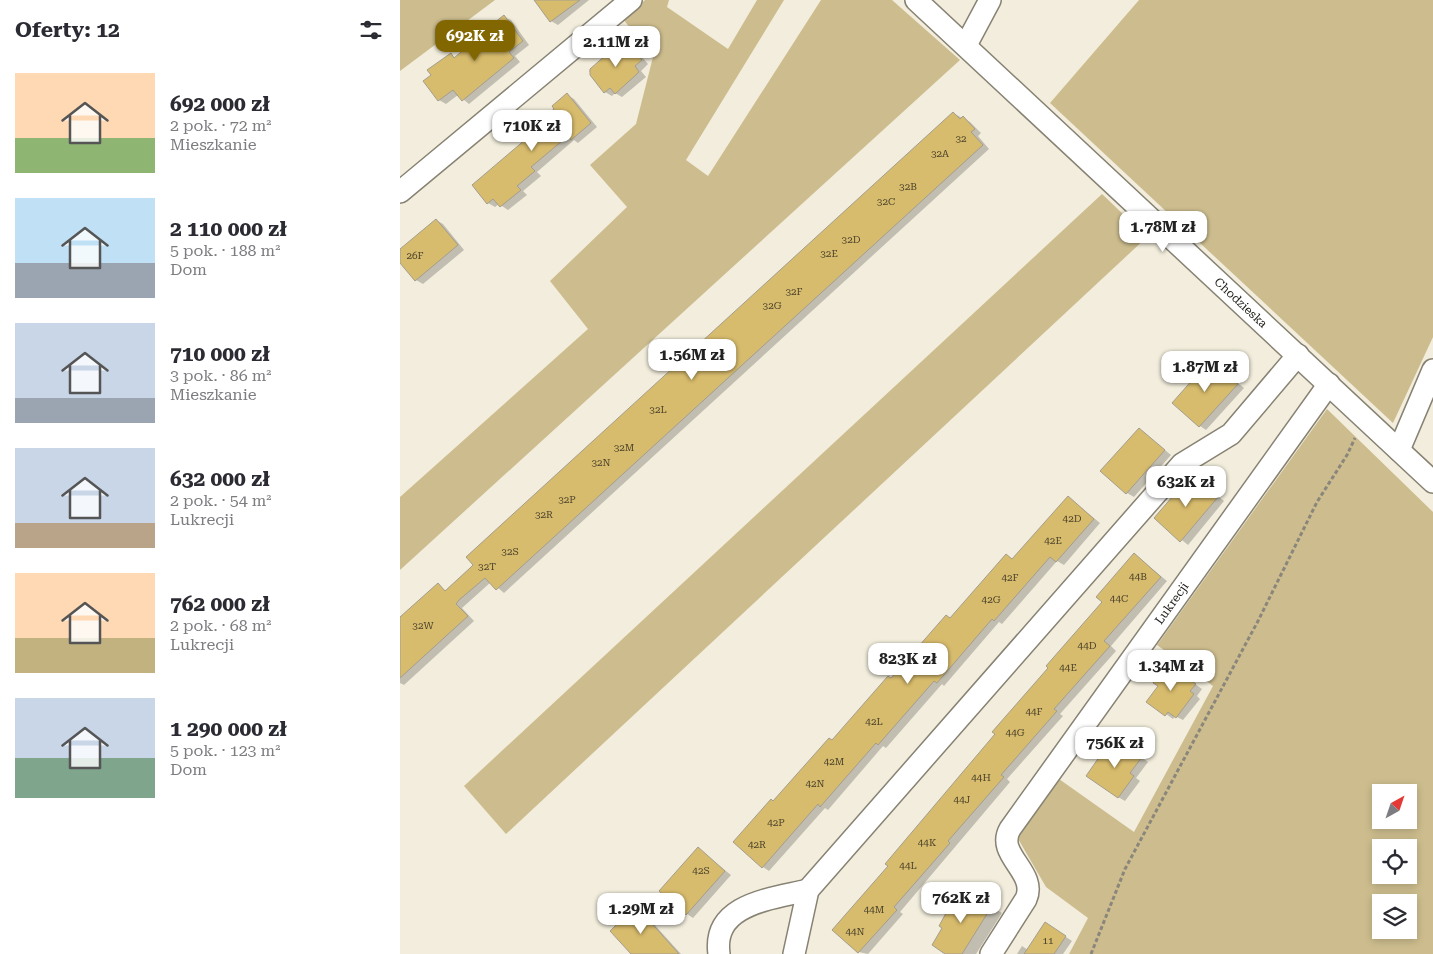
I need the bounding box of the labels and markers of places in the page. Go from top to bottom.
pin: 692K zł [429,20,521,62]
pin: 2.11M zł [564,26,668,68]
pin: 710K zł [486,110,578,152]
pin: 1.78M zł [1111,210,1215,253]
pin: 1.56M zł [640,338,744,381]
pin: 1.87M zł [1153,350,1257,393]
pin: 632K zł [1140,466,1232,508]
pin: 823K zł [862,642,954,685]
pin: 1.34M zł [1119,650,1223,692]
pin: 756K zł [1069,726,1161,769]
pin: 762K zł [915,882,1007,924]
pin: 1.29M zł [589,892,693,935]

